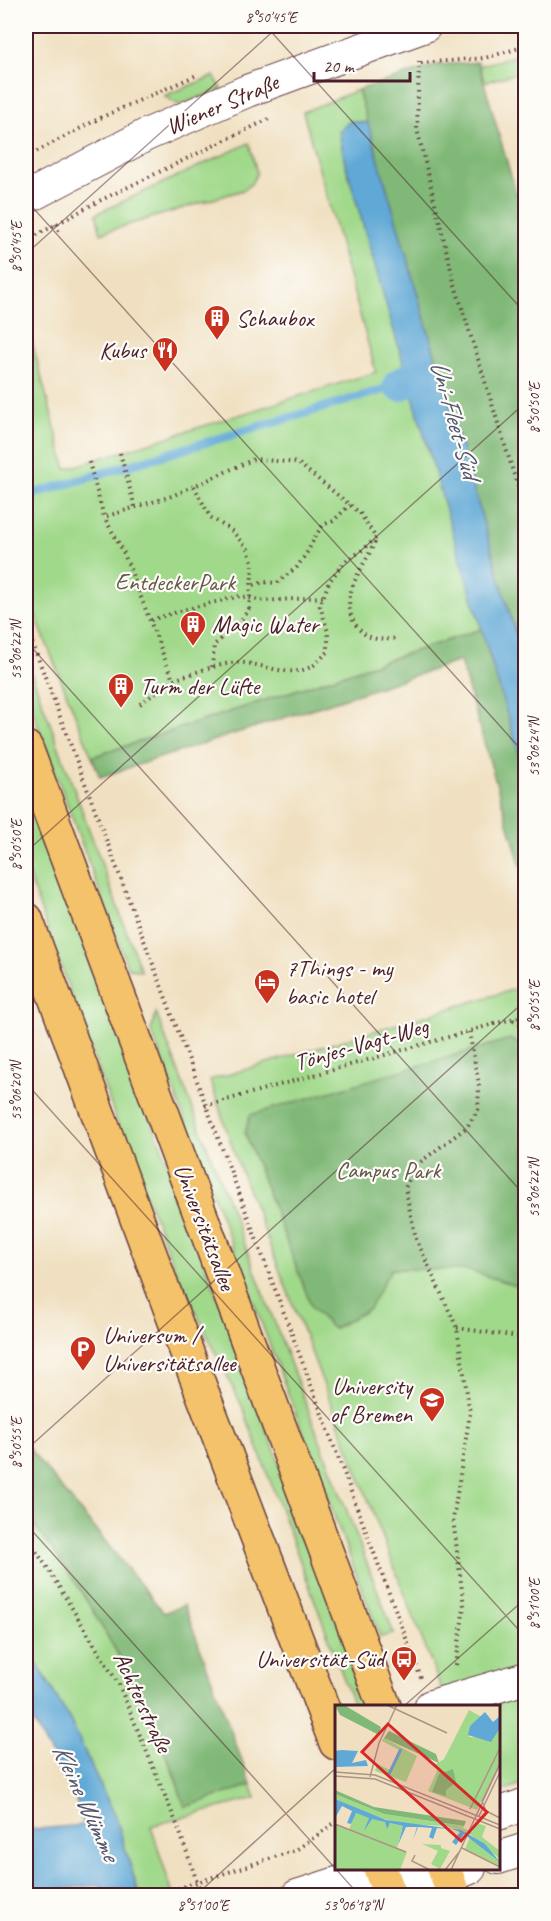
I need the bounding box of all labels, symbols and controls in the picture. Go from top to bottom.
text: 8°50'45"E [245,8,299,27]
scale bar [314,45,410,83]
text: 20 m [323,55,356,77]
street label: Wiener Straße [161,66,285,141]
text: 8°50'45"E [7,219,26,273]
building icon: Schaubox [202,303,232,341]
place label: Schaubox [236,303,315,333]
place label: Kubus [99,335,148,365]
restaurant icon: Kubus [150,335,180,373]
water label: Uni-Fleet-Süd [422,356,490,489]
text: 8°50'50"E [525,380,544,434]
park label: EntdeckerPark [115,567,237,597]
building icon: Magic Water [178,609,208,647]
place label: Magic Water [212,609,321,639]
text: 53°06'22"N [7,617,26,680]
building icon: Turm der Lüfte [106,671,136,709]
place label: Turm der Lüfte [140,671,262,701]
text: 53°06'24"N [525,714,544,777]
text: 8°50'50"E [7,817,26,871]
place label: 7Things - my basic hotel [286,953,394,1011]
hotel icon: 7Things - my basic hotel [252,967,282,1005]
text: 8°50'55"E [525,978,544,1032]
street label: Tönjes-Vagt-Weg [290,1010,433,1077]
text: 53°06'20"N [7,1058,26,1121]
park label: Campus Park [336,1155,443,1185]
text: 53°06'22"N [525,1155,544,1218]
street label: Universitätsallee [167,1160,244,1296]
place label: Universum / Universitätsallee [103,1320,238,1378]
parking icon: Universum / Universitätsallee [68,1334,98,1372]
place label: University of Bremen [330,1371,414,1429]
school or university icon: University of Bremen [417,1385,447,1423]
text: 8°50'55"E [7,1415,26,1469]
text: 8°51'00"E [525,1576,544,1630]
place label: Universität-Süd [256,1644,388,1674]
bus stop icon: Universität-Süd [389,1644,419,1682]
street label: Achterstraße [107,1647,180,1759]
inset map [335,1705,500,1870]
water label: Kleine Wümme [45,1739,129,1870]
text: 8°51'00"E [177,1896,231,1915]
text: 53°06'18"N [323,1896,386,1915]

